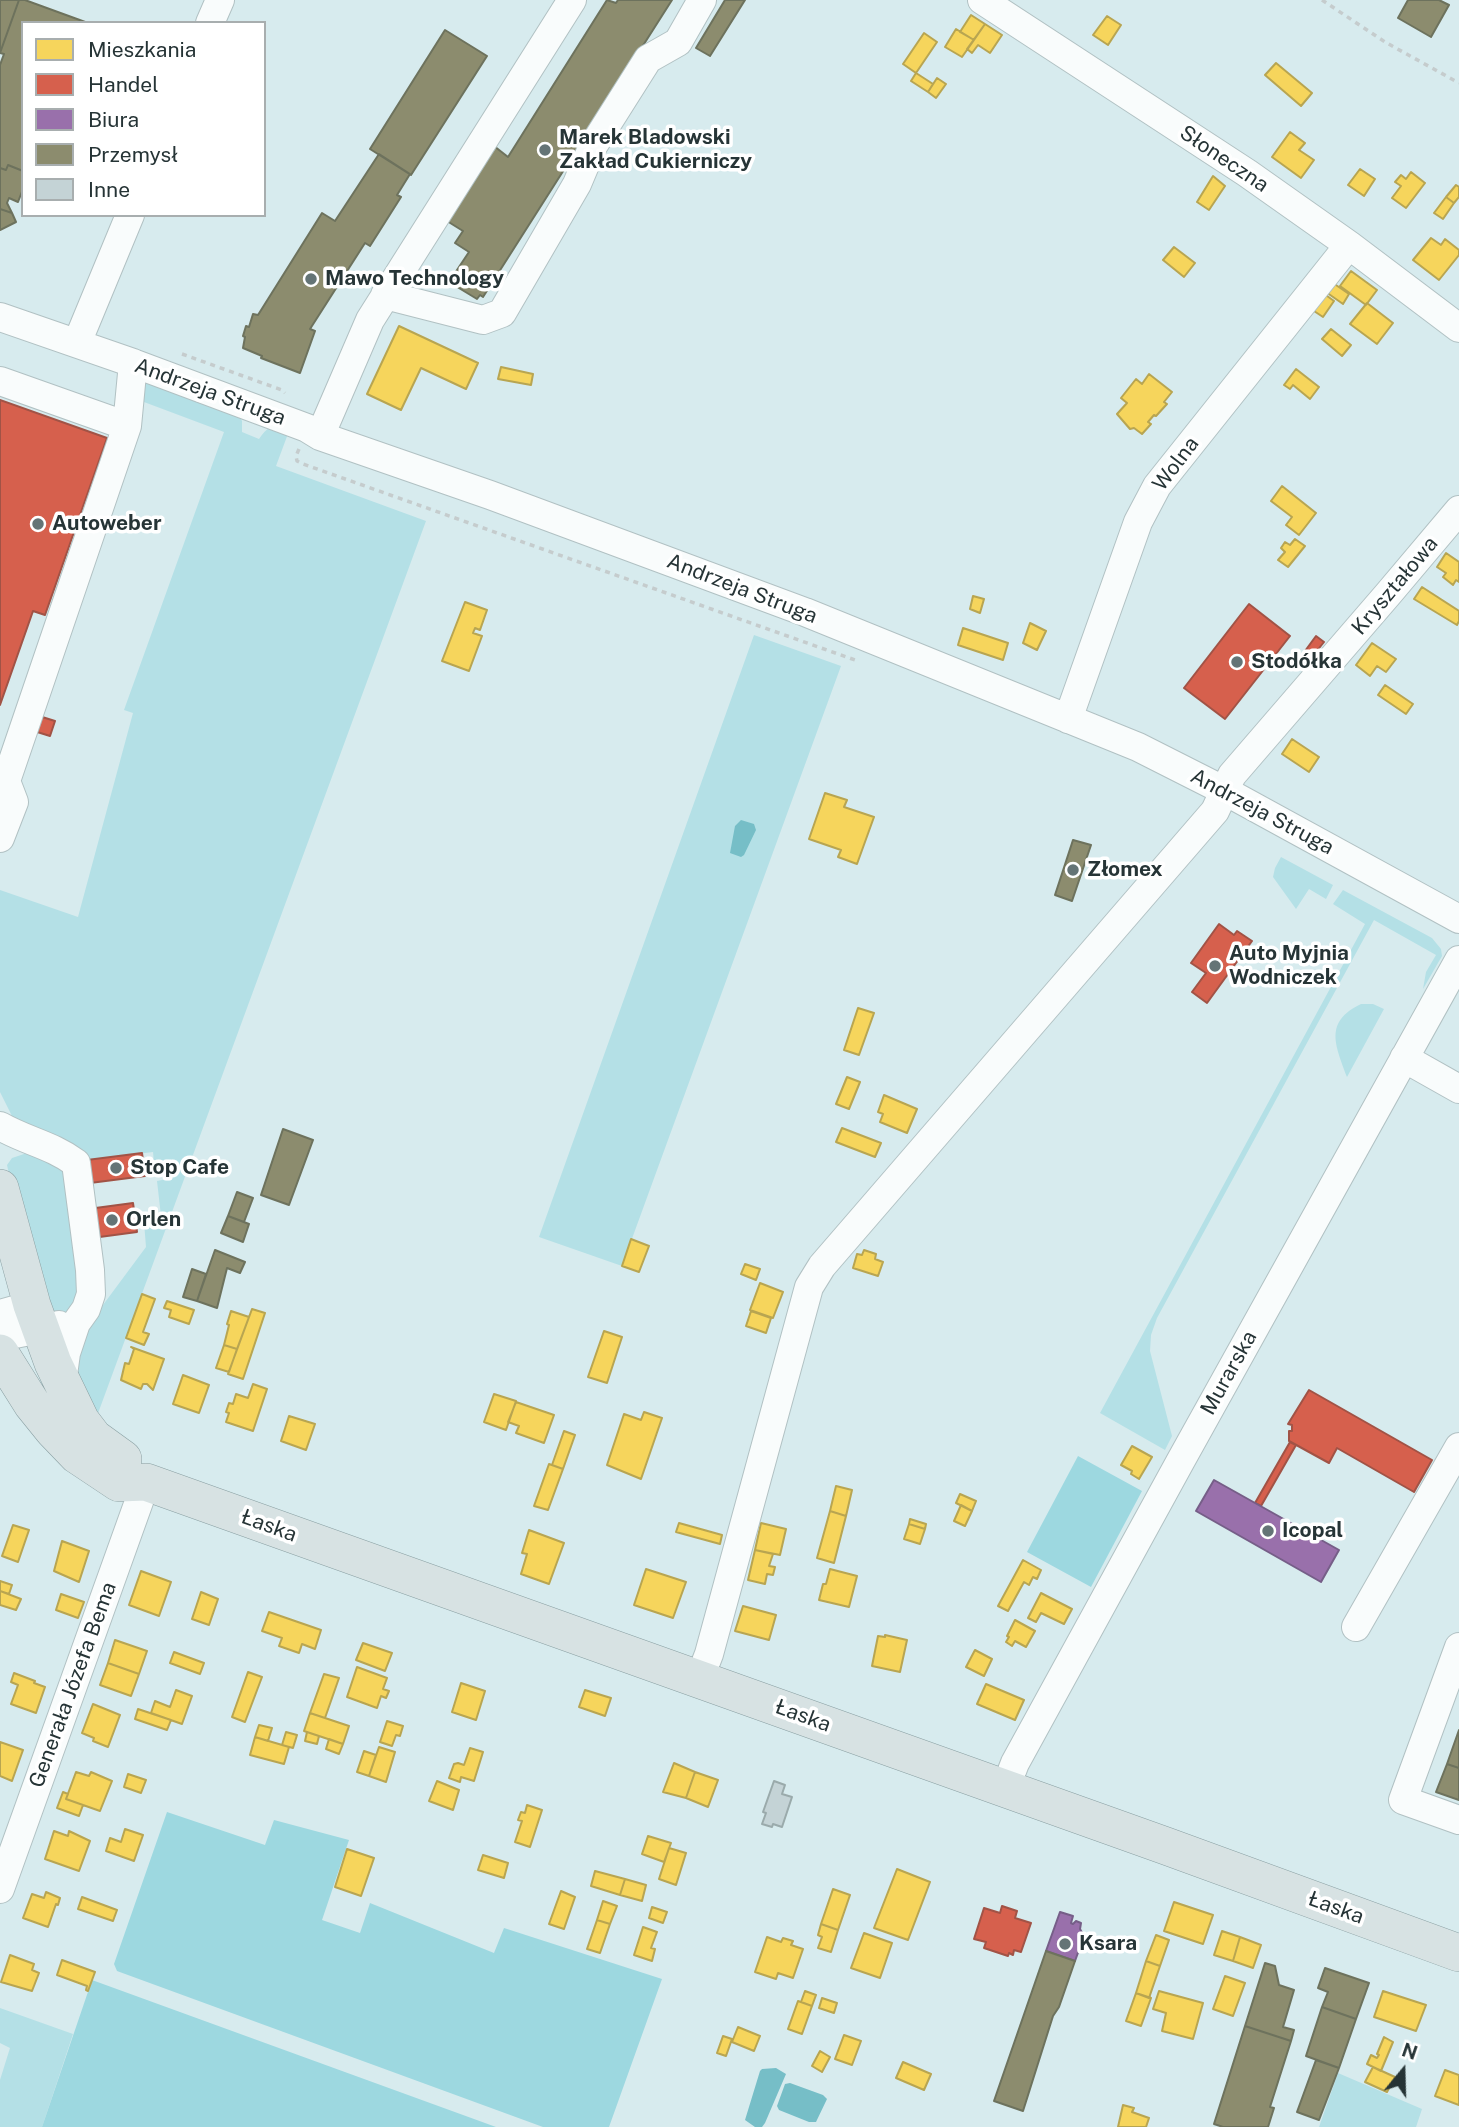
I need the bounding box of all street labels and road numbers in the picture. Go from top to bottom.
street label: Słoneczna [1175,120,1273,198]
street label: Andrzeja Struga [131,353,289,431]
street label: Wolna [1148,432,1204,496]
street label: Kryształowa [1347,532,1443,640]
street label: Andrzeja Struga [663,549,821,629]
street label: Andrzeja Struga [1186,764,1338,860]
street label: Murarska [1196,1327,1262,1419]
street label: Łaska [238,1504,300,1548]
street label: Generała Józefa Bema [24,1579,122,1791]
street label: Łaska [772,1694,834,1738]
street label: Łaska [1305,1886,1367,1930]

